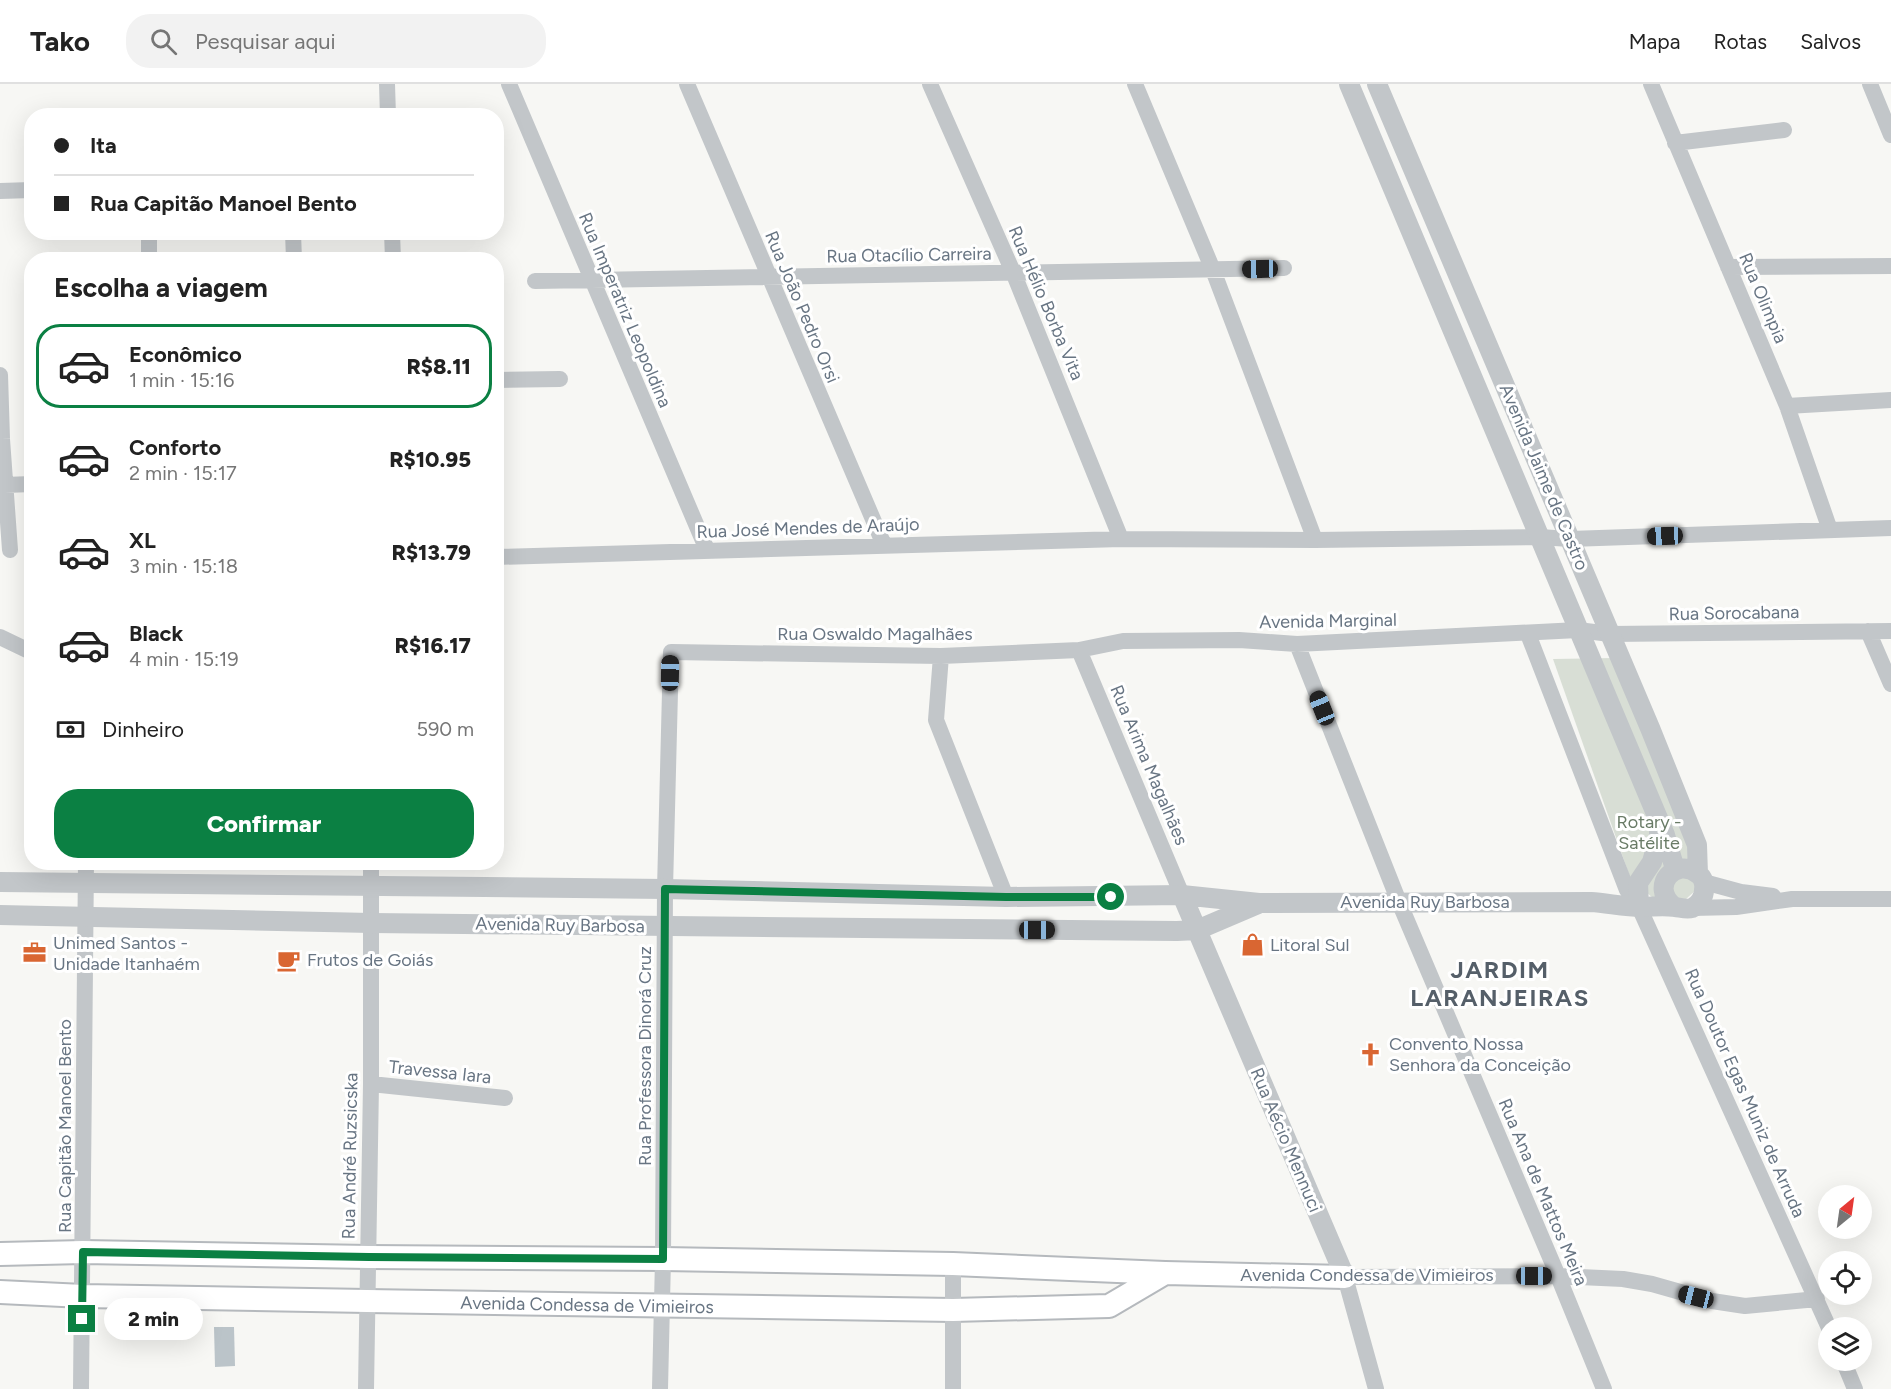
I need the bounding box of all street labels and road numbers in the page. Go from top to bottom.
street label: Rua Imperatriz Leopoldina [574,209,676,411]
street label: Rua Hélio Borba Vita [1004,222,1088,384]
street label: Rua João Pedro Orsi [760,228,844,386]
street label: Rua Otacílio Carreira [826,243,992,267]
street label: Rua Olimpia [1734,249,1792,347]
street label: Avenida Jaime de Castro [1495,381,1593,573]
street label: Rua José Mendes de Araújo [696,513,920,543]
street label: Rua Sorocabana [1668,601,1800,625]
street label: Avenida Marginal [1259,609,1397,633]
street label: Rua Oswaldo Magalhães [777,623,973,645]
street label: Rua Arima Magalhães [1105,682,1193,848]
street label: Avenida Ruy Barbosa [1340,891,1510,913]
street label: Avenida Ruy Barbosa [475,913,645,937]
street label: Rua Professora Dinorá Cruz [634,946,656,1166]
street label: Rua Doutor Egas Muniz de Arruda [1680,965,1810,1221]
street label: Rua Capitão Manoel Bento [54,1019,76,1233]
street label: Travessa Iara [388,1056,492,1088]
street label: Rua Aécio Mennuci [1246,1064,1326,1216]
street label: Rua André Ruzsicska [338,1072,362,1240]
street label: Rua Ana de Mattos Meira [1494,1095,1592,1289]
street label: Avenida Condessa de Vimieiros [1240,1264,1494,1286]
street label: Avenida Condessa de Vimieiros [460,1292,714,1318]

